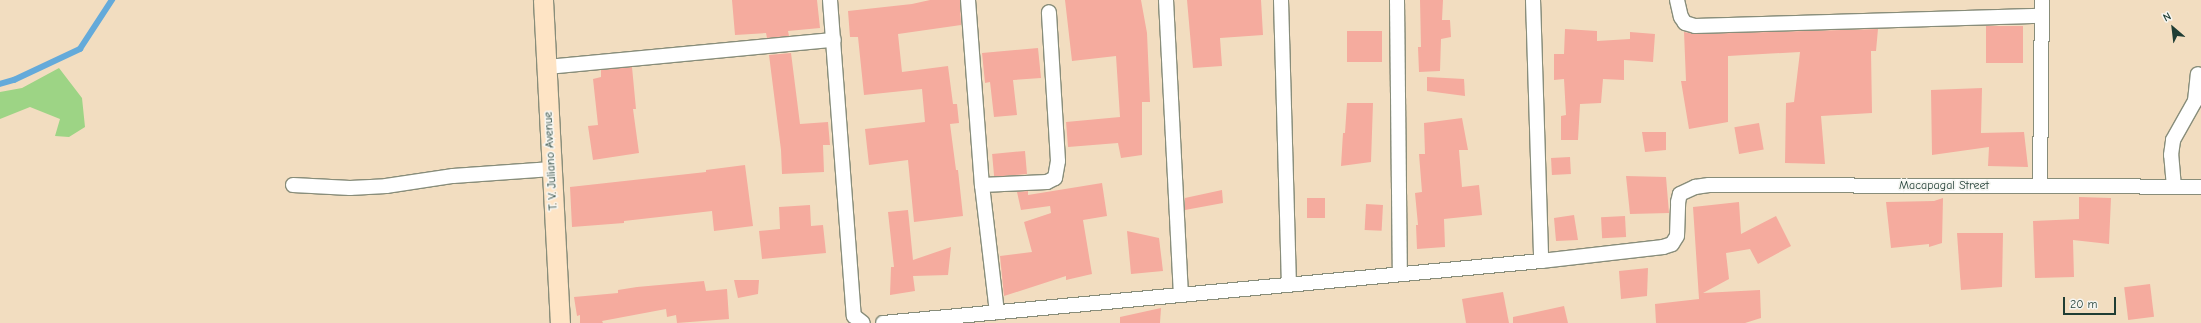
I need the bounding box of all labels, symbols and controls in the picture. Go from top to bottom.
north arrow [2153,8,2193,48]
text: N [2161,10,2173,24]
street label: T. V. Juliano Avenue [541,111,561,211]
street label: Macapagal Street [1899,179,1989,193]
scale bar [2065,289,2118,315]
text: 20 m [2070,297,2098,311]

